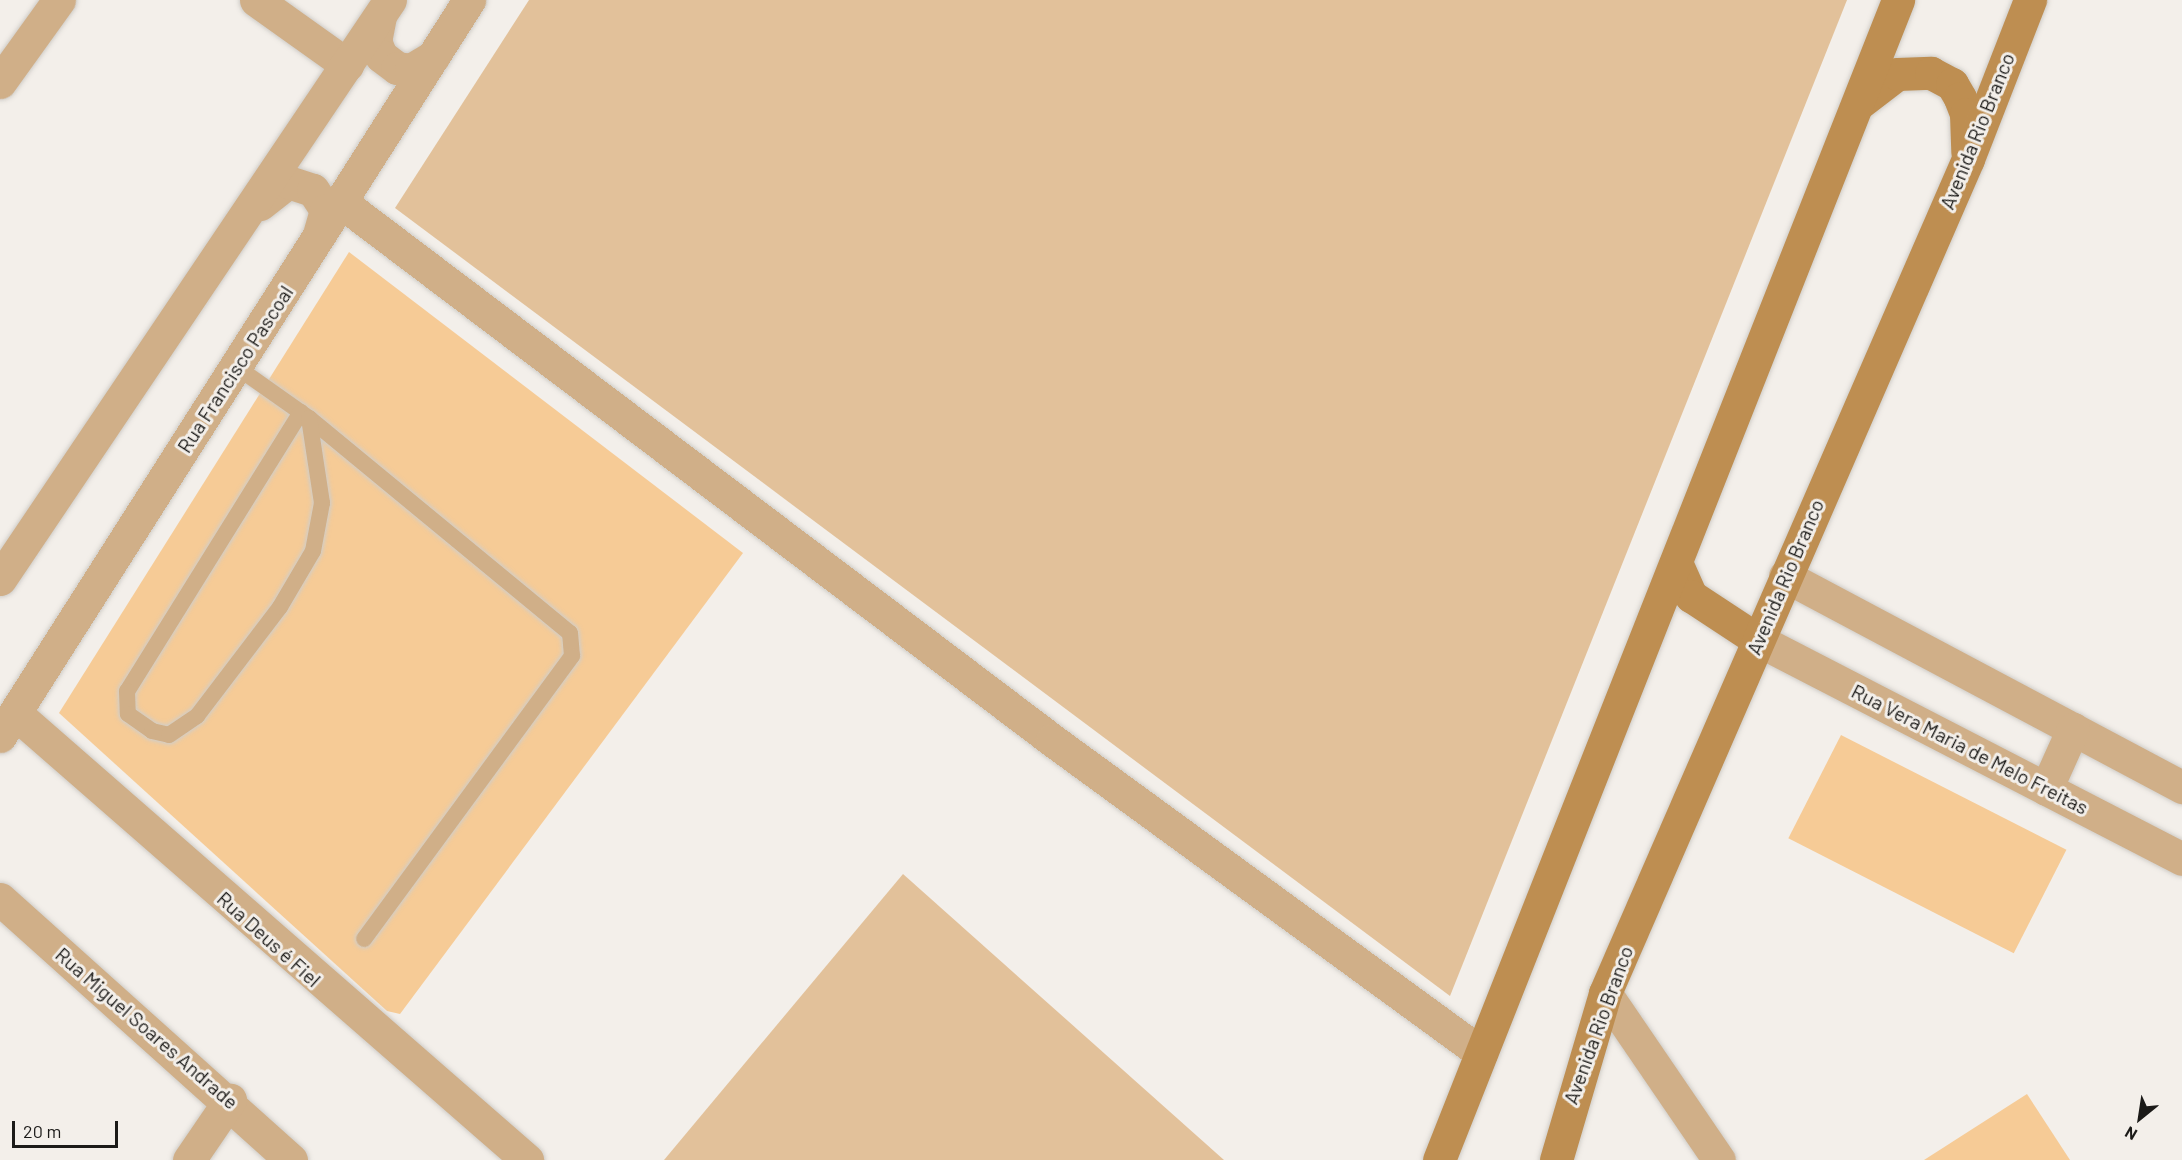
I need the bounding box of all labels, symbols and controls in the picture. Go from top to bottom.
street label: Avenida Rio Branco [1935,49,2019,213]
street label: Rua Francisco Pascoal [172,281,298,457]
street label: Avenida Rio Branco [1741,496,1829,658]
street label: Rua Vera Maria de Melo Freitas [1848,679,2092,819]
street label: Rua Deus é Fiel [212,886,326,992]
street label: Rua Miguel Soares Andrade [51,942,243,1114]
street label: Avenida Rio Branco [1558,943,1638,1107]
north arrow [2110,1088,2170,1148]
scale bar [15,1109,122,1147]
text: 20 m [23,1120,61,1142]
text: N [2121,1123,2140,1145]

